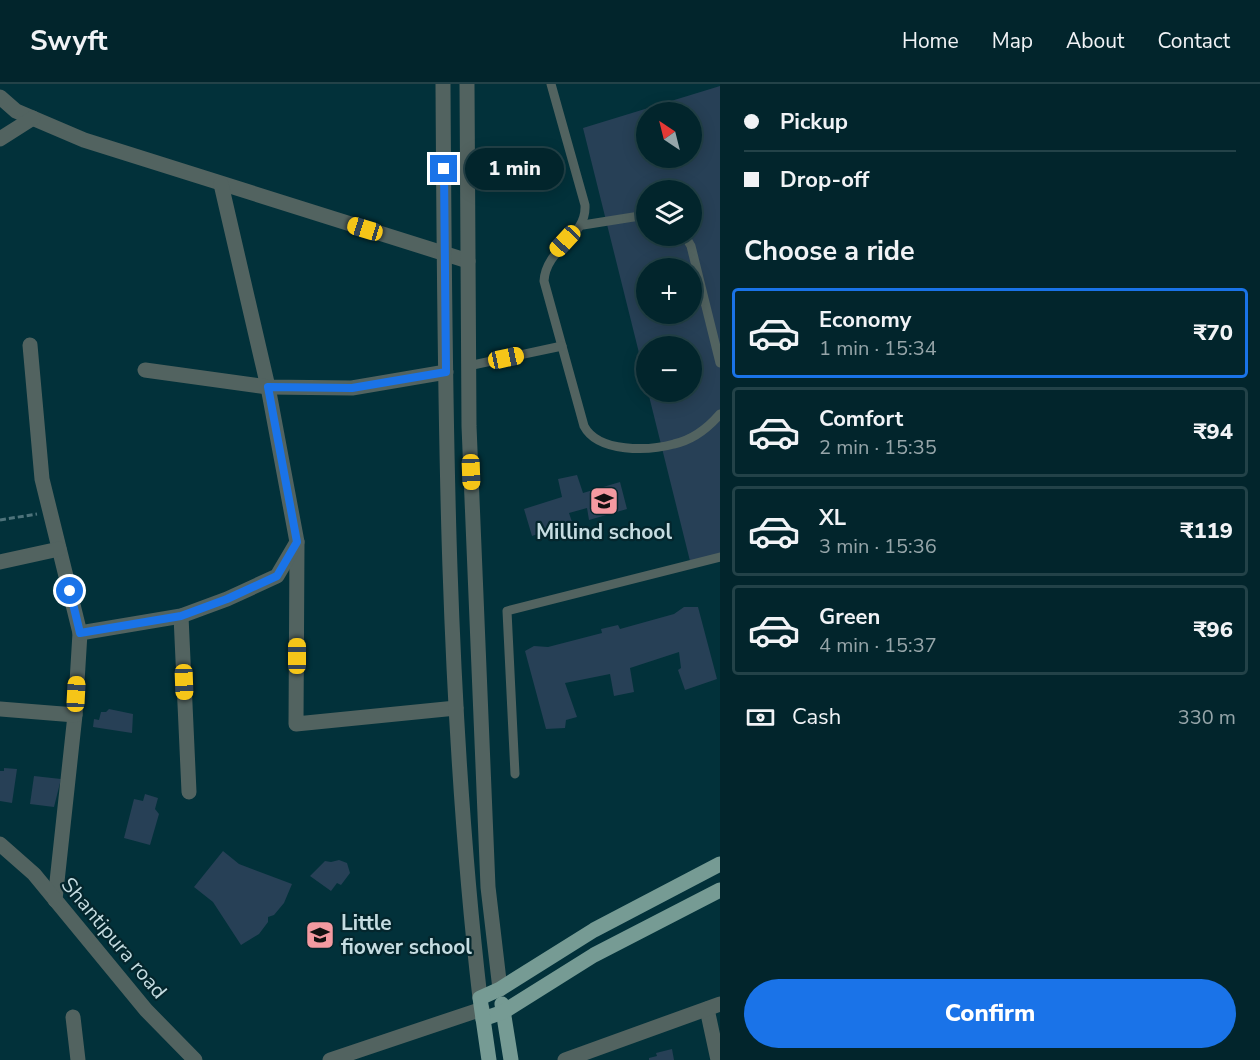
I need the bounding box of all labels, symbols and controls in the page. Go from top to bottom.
text: Swyft [30,22,108,60]
text: Home [902,27,959,55]
text: Map [992,27,1033,55]
text: About [1066,27,1124,55]
text: Contact [1157,27,1230,55]
north arrow [636,102,702,168]
map controls [636,102,702,402]
text: Pickup [780,107,848,137]
callout: 1 min [465,148,564,190]
route end [430,155,457,182]
text: 1 min [488,155,541,182]
text: Drop-off [780,165,869,195]
button: layers [636,180,702,246]
car [345,215,385,243]
car [546,222,584,260]
text: Choose a ride [744,233,915,270]
button: + [636,258,702,324]
text: Economy [819,305,911,335]
icon: car [747,306,801,360]
text: ₹70 [1193,318,1233,348]
text: 1 min · 15:34 [819,335,937,362]
button: − [636,336,702,402]
car [487,345,525,371]
text: Comfort [819,404,903,434]
icon: car [747,405,801,459]
text: ₹94 [1193,417,1233,447]
text: 2 min · 15:35 [819,434,937,461]
car [461,454,481,490]
school or university icon: Millind school [588,485,620,517]
text: XL [819,503,846,533]
icon: car [747,504,801,558]
text: ₹119 [1180,516,1233,546]
place label: Millind school [536,518,672,546]
text: 3 min · 15:36 [819,533,937,560]
route start [56,577,83,604]
text: Green [819,602,880,632]
icon: car [747,603,801,657]
text: ₹96 [1193,615,1233,645]
text: 4 min · 15:37 [819,632,937,659]
car [288,638,306,674]
car [174,664,194,700]
car [66,676,86,712]
icon: cash [744,701,777,734]
text: Cash [792,702,841,732]
text: 330 m [1178,704,1236,731]
street label: Shantipura road [55,871,173,1005]
place label: Little fiower school [341,909,472,961]
school or university icon: Little fiower school [304,919,336,951]
button: Confirm [744,979,1236,1048]

